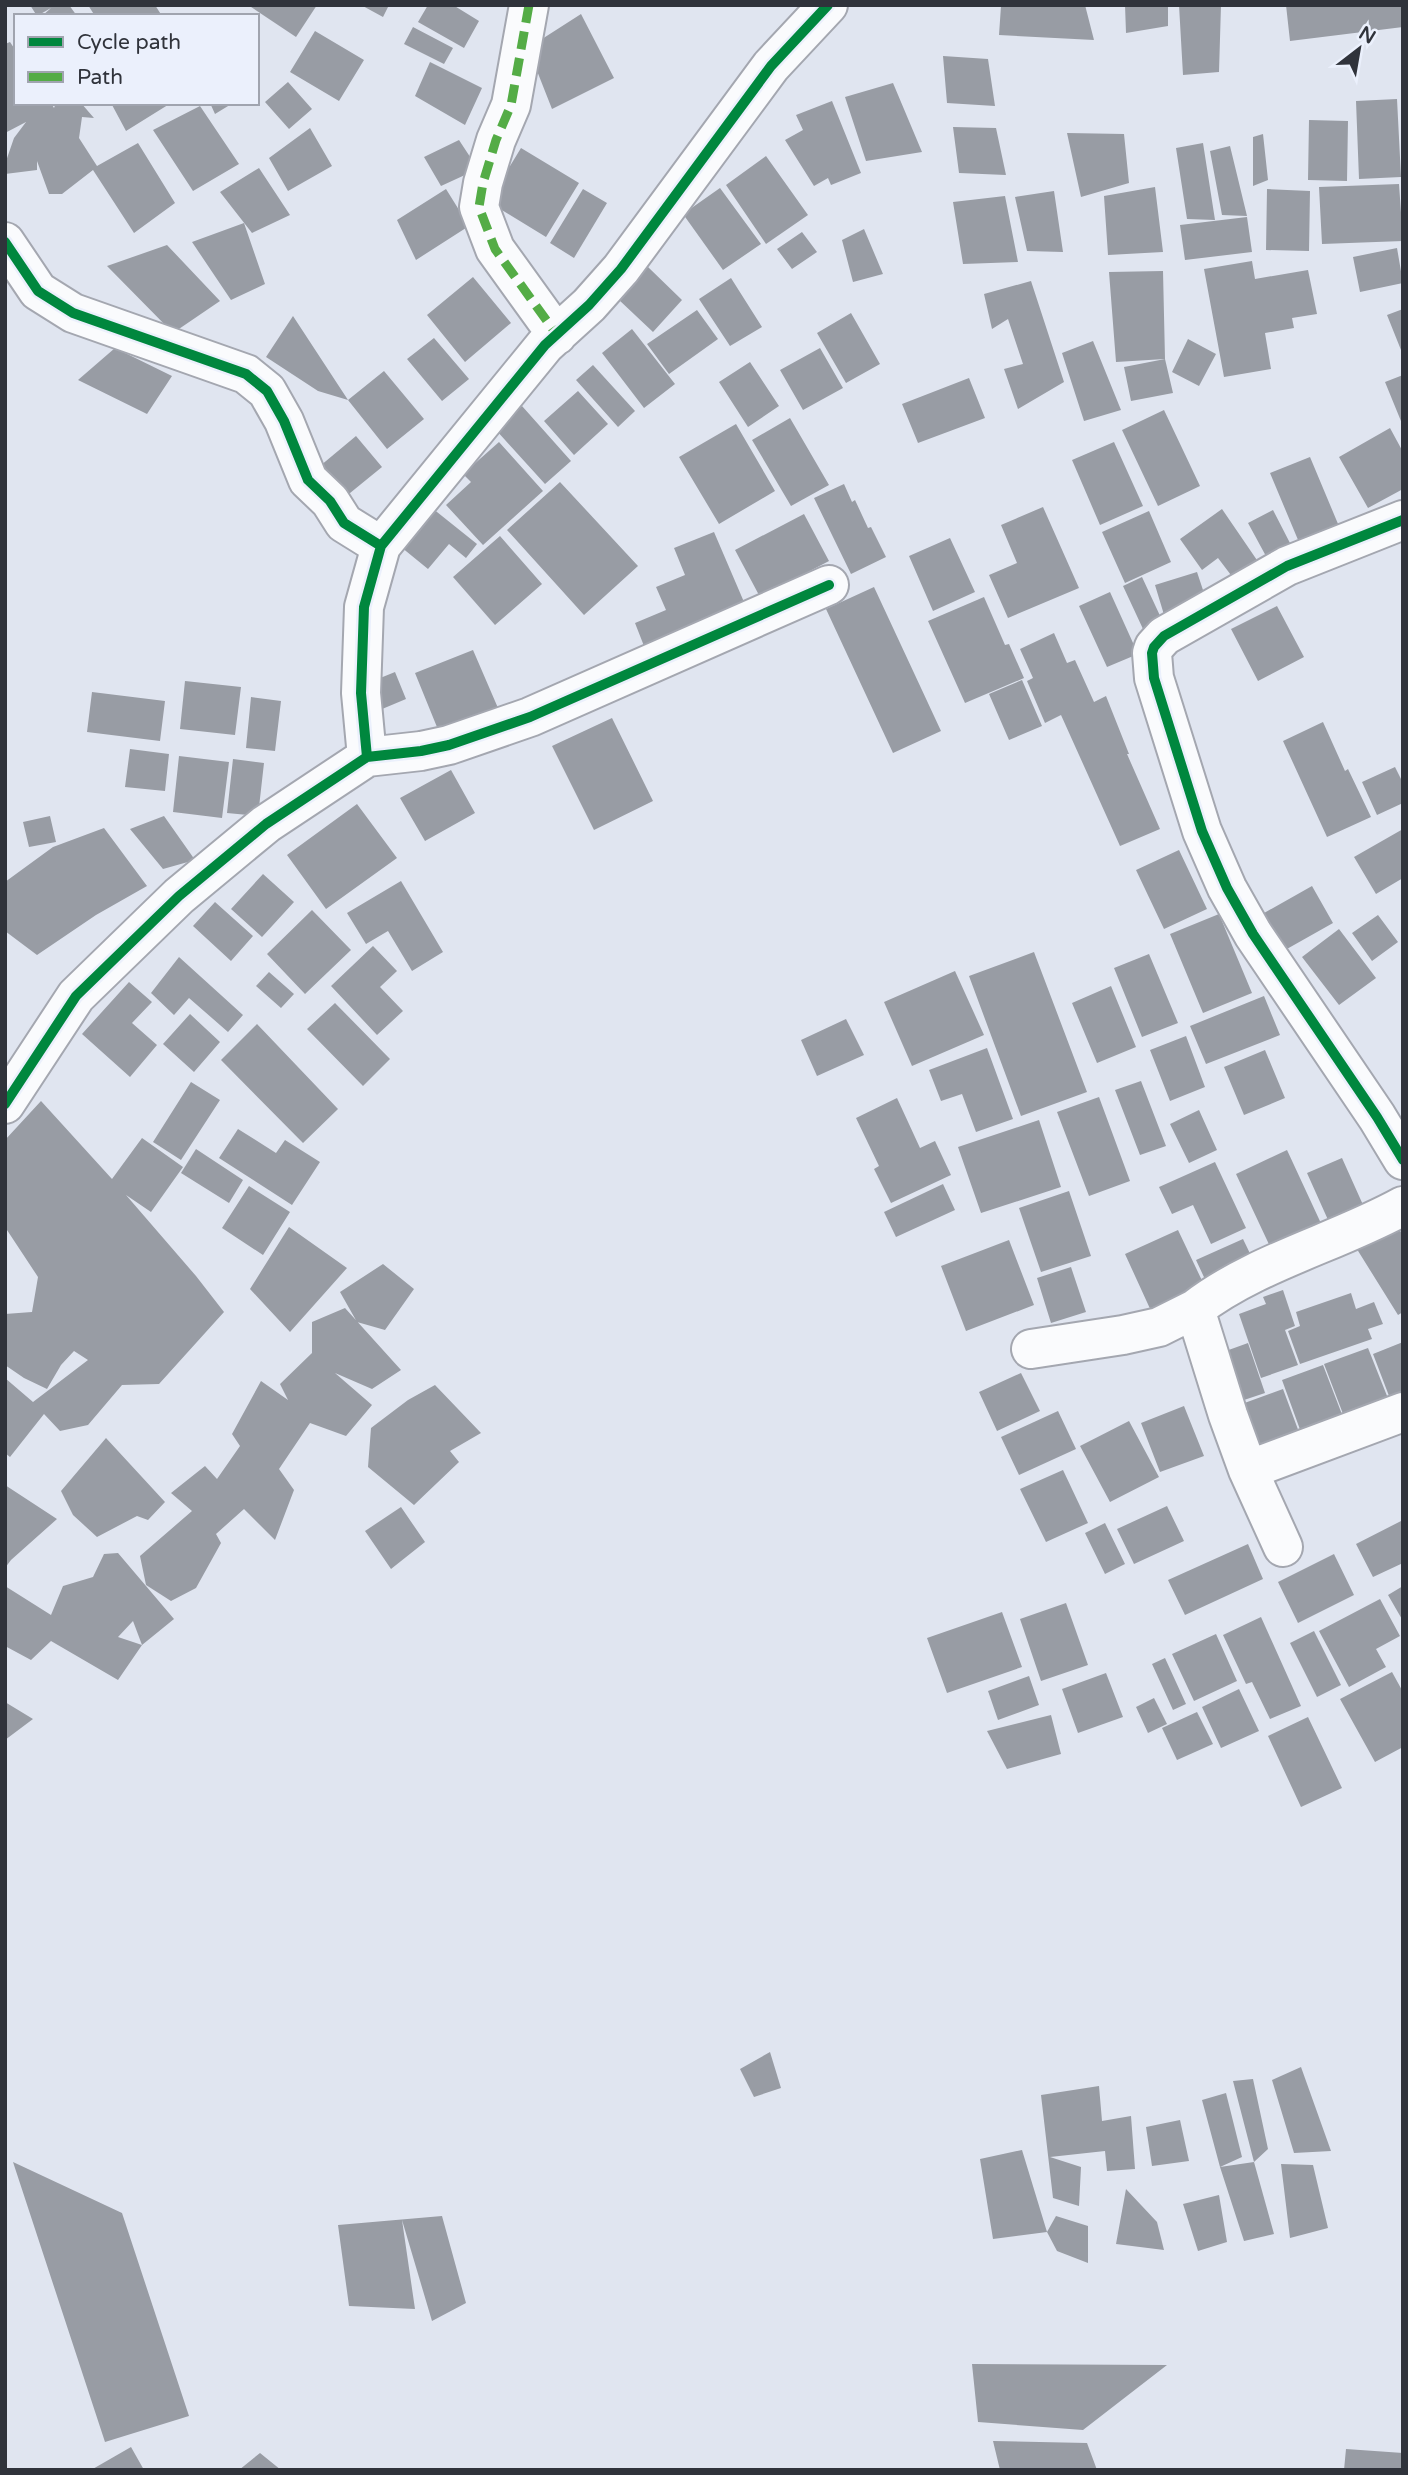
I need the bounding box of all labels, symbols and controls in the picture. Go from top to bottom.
legend [14,14,259,105]
north arrow [1324,14,1394,84]
text: N [1355,22,1379,49]
text: Cycle path [77,30,181,55]
text: Path [77,65,123,90]

